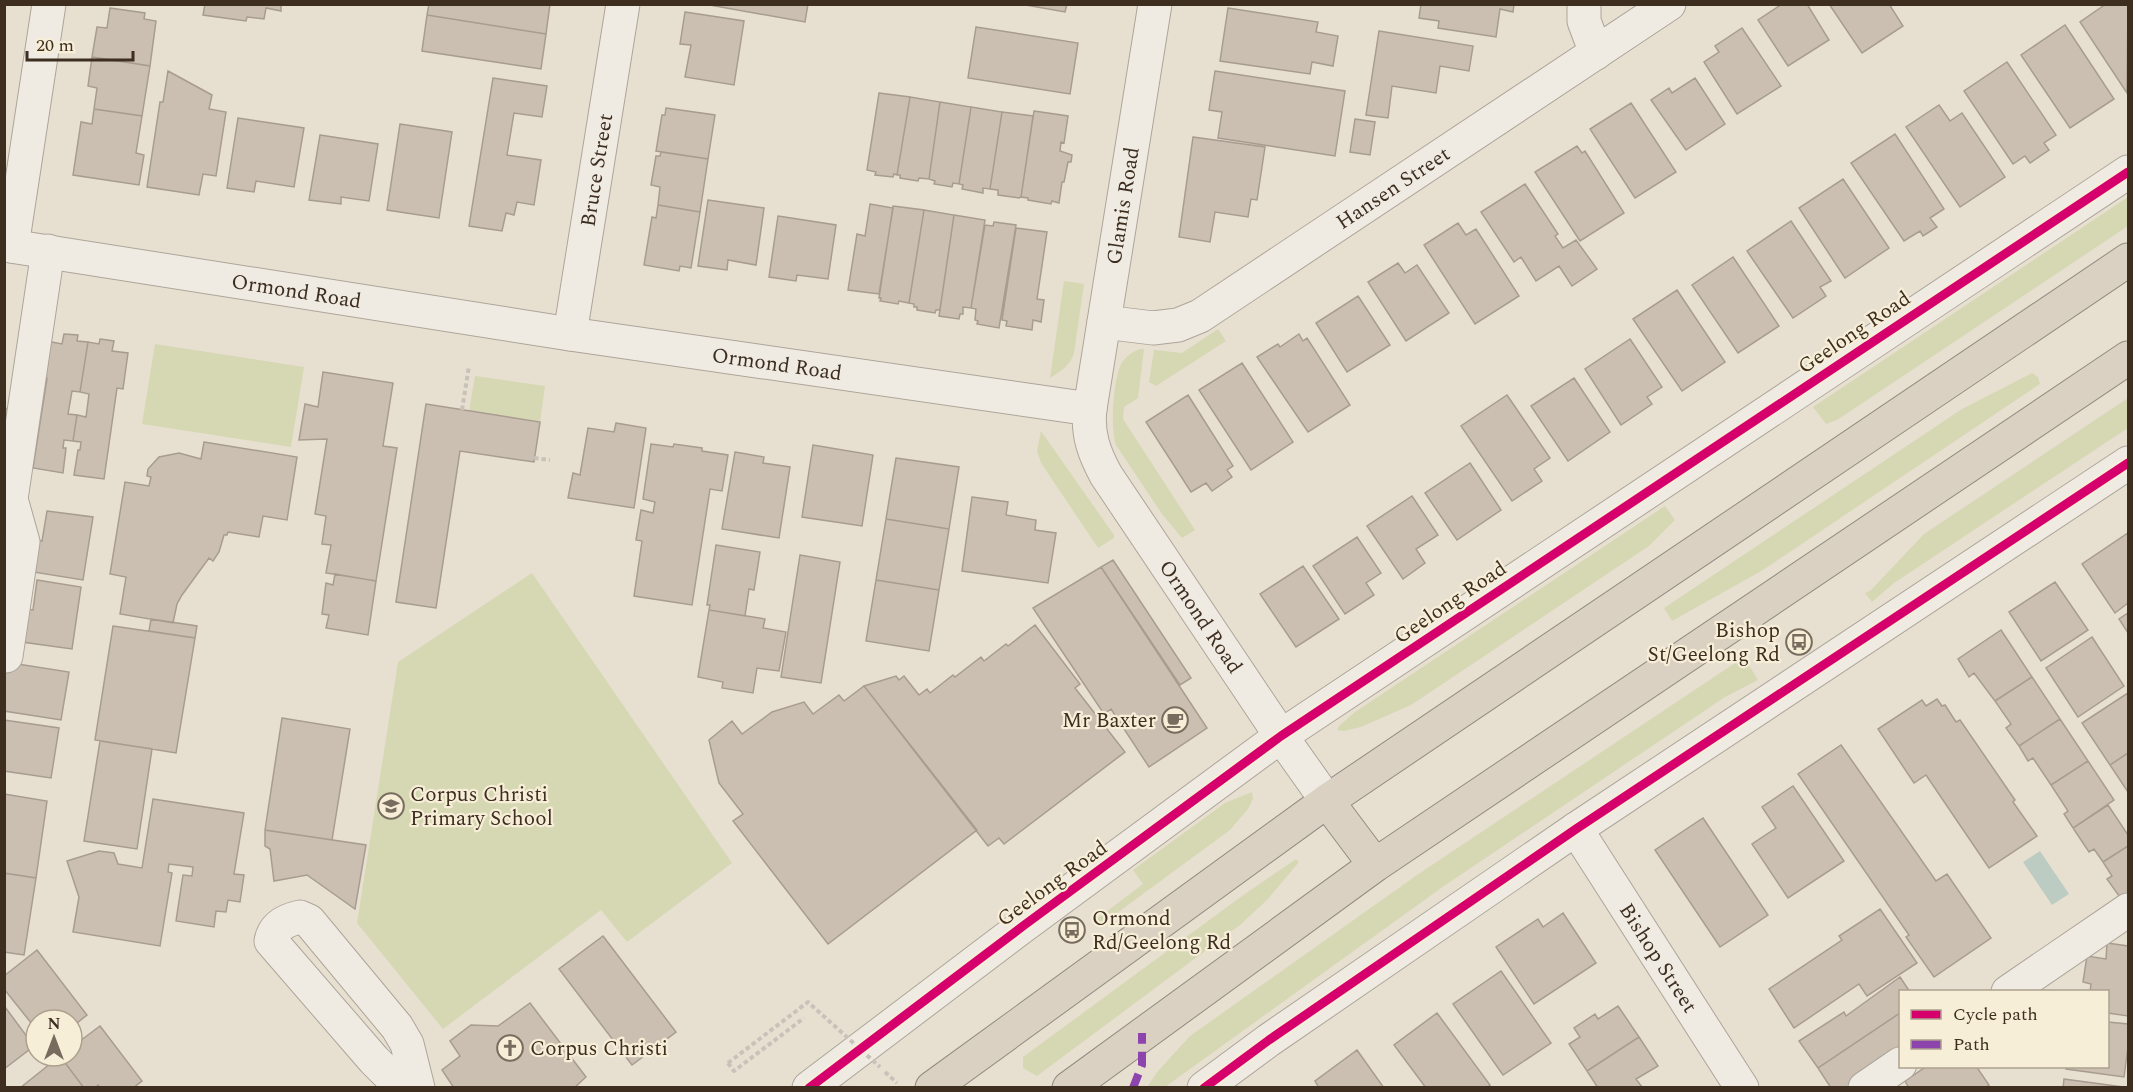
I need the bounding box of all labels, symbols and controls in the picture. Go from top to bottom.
scale bar [27,24,134,62]
text: 20 m [36,32,74,59]
street label: Bruce Street [572,111,622,229]
street label: Hansen Street [1330,139,1457,238]
street label: Glamis Road [1098,145,1149,267]
street label: Ormond Road [229,266,364,318]
street label: Geelong Road [1792,283,1917,382]
street label: Ormond Road [709,340,844,390]
street label: Geelong Road [1388,553,1513,652]
street label: Ormond Road [1150,554,1250,681]
place label: Bishop St/Geelong Rd [1648,615,1780,671]
bus stop icon: Bishop St/Geelong Rd [1784,627,1814,657]
place label: Mr Baxter [1062,705,1156,737]
cafe icon: Mr Baxter [1160,705,1190,735]
place label: Corpus Christi Primary School [410,779,553,835]
school or university icon: Corpus Christi Primary School [376,791,406,821]
street label: Geelong Road [991,833,1115,935]
street label: Bishop Street [1610,897,1705,1020]
place label: Ormond Rd/Geelong Rd [1092,903,1231,959]
bus stop icon: Ormond Rd/Geelong Rd [1057,915,1087,945]
legend [1899,990,2109,1068]
text: Cycle path [1953,1001,2038,1028]
north arrow [24,1008,84,1068]
text: N [47,1012,61,1036]
text: Path [1953,1031,1990,1058]
church icon: Corpus Christi [495,1033,525,1063]
place label: Corpus Christi [530,1033,668,1065]

